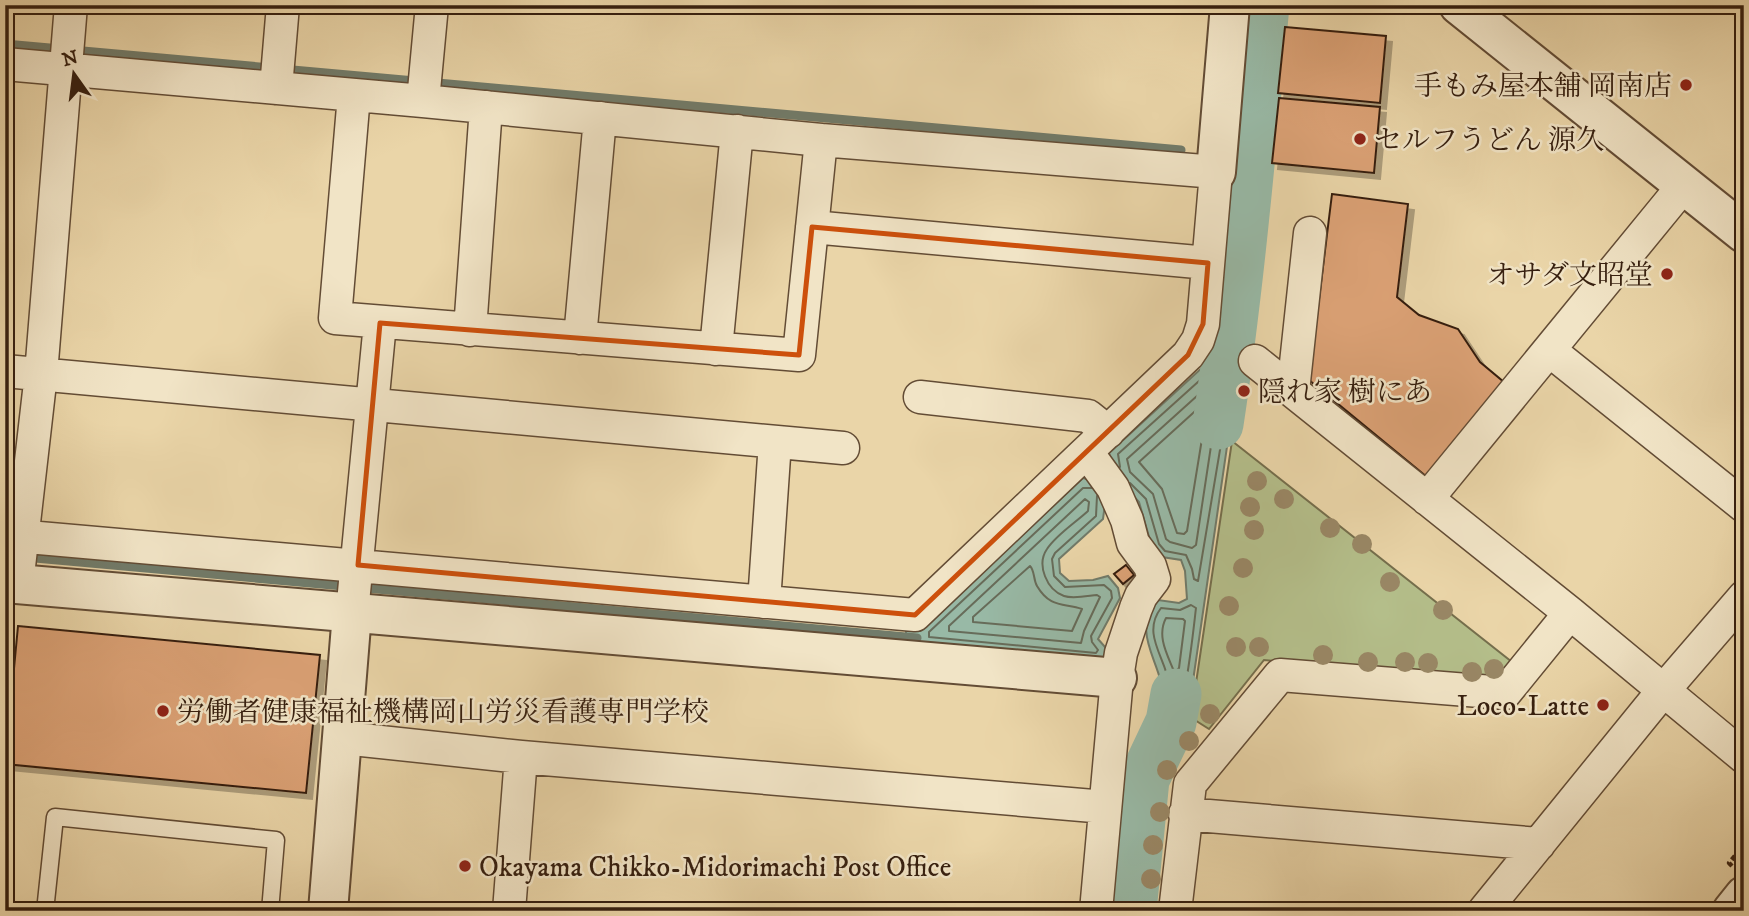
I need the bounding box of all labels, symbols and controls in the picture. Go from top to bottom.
north arrow [38,38,108,108]
text: N [60,46,81,72]
place label: 手もみ屋本舗 岡南店 [1414,69,1672,104]
marker: 手もみ屋本舗 岡南店 [1678,77,1694,93]
place label: セルフうどん 源久 [1374,123,1604,158]
marker: セルフうどん 源久 [1352,131,1368,147]
place label: オサダ文昭堂 [1486,258,1653,293]
marker: オサダ文昭堂 [1659,266,1675,282]
place label: 隠れ家 樹にあ [1258,375,1432,410]
marker: 隠れ家 樹にあ [1236,383,1252,399]
place label: Loco-Latte [1457,689,1589,724]
place label: 労働者健康福祉機構岡山労災看護専門学校 [177,695,709,730]
marker: Loco-Latte [1595,697,1611,713]
marker: 労働者健康福祉機構岡山労災看護専門学校 [155,703,171,719]
place label: Okayama Chikko-Midorimachi Post Office [479,850,951,885]
marker: Okayama Chikko-Midorimachi Post Office [457,858,473,874]

